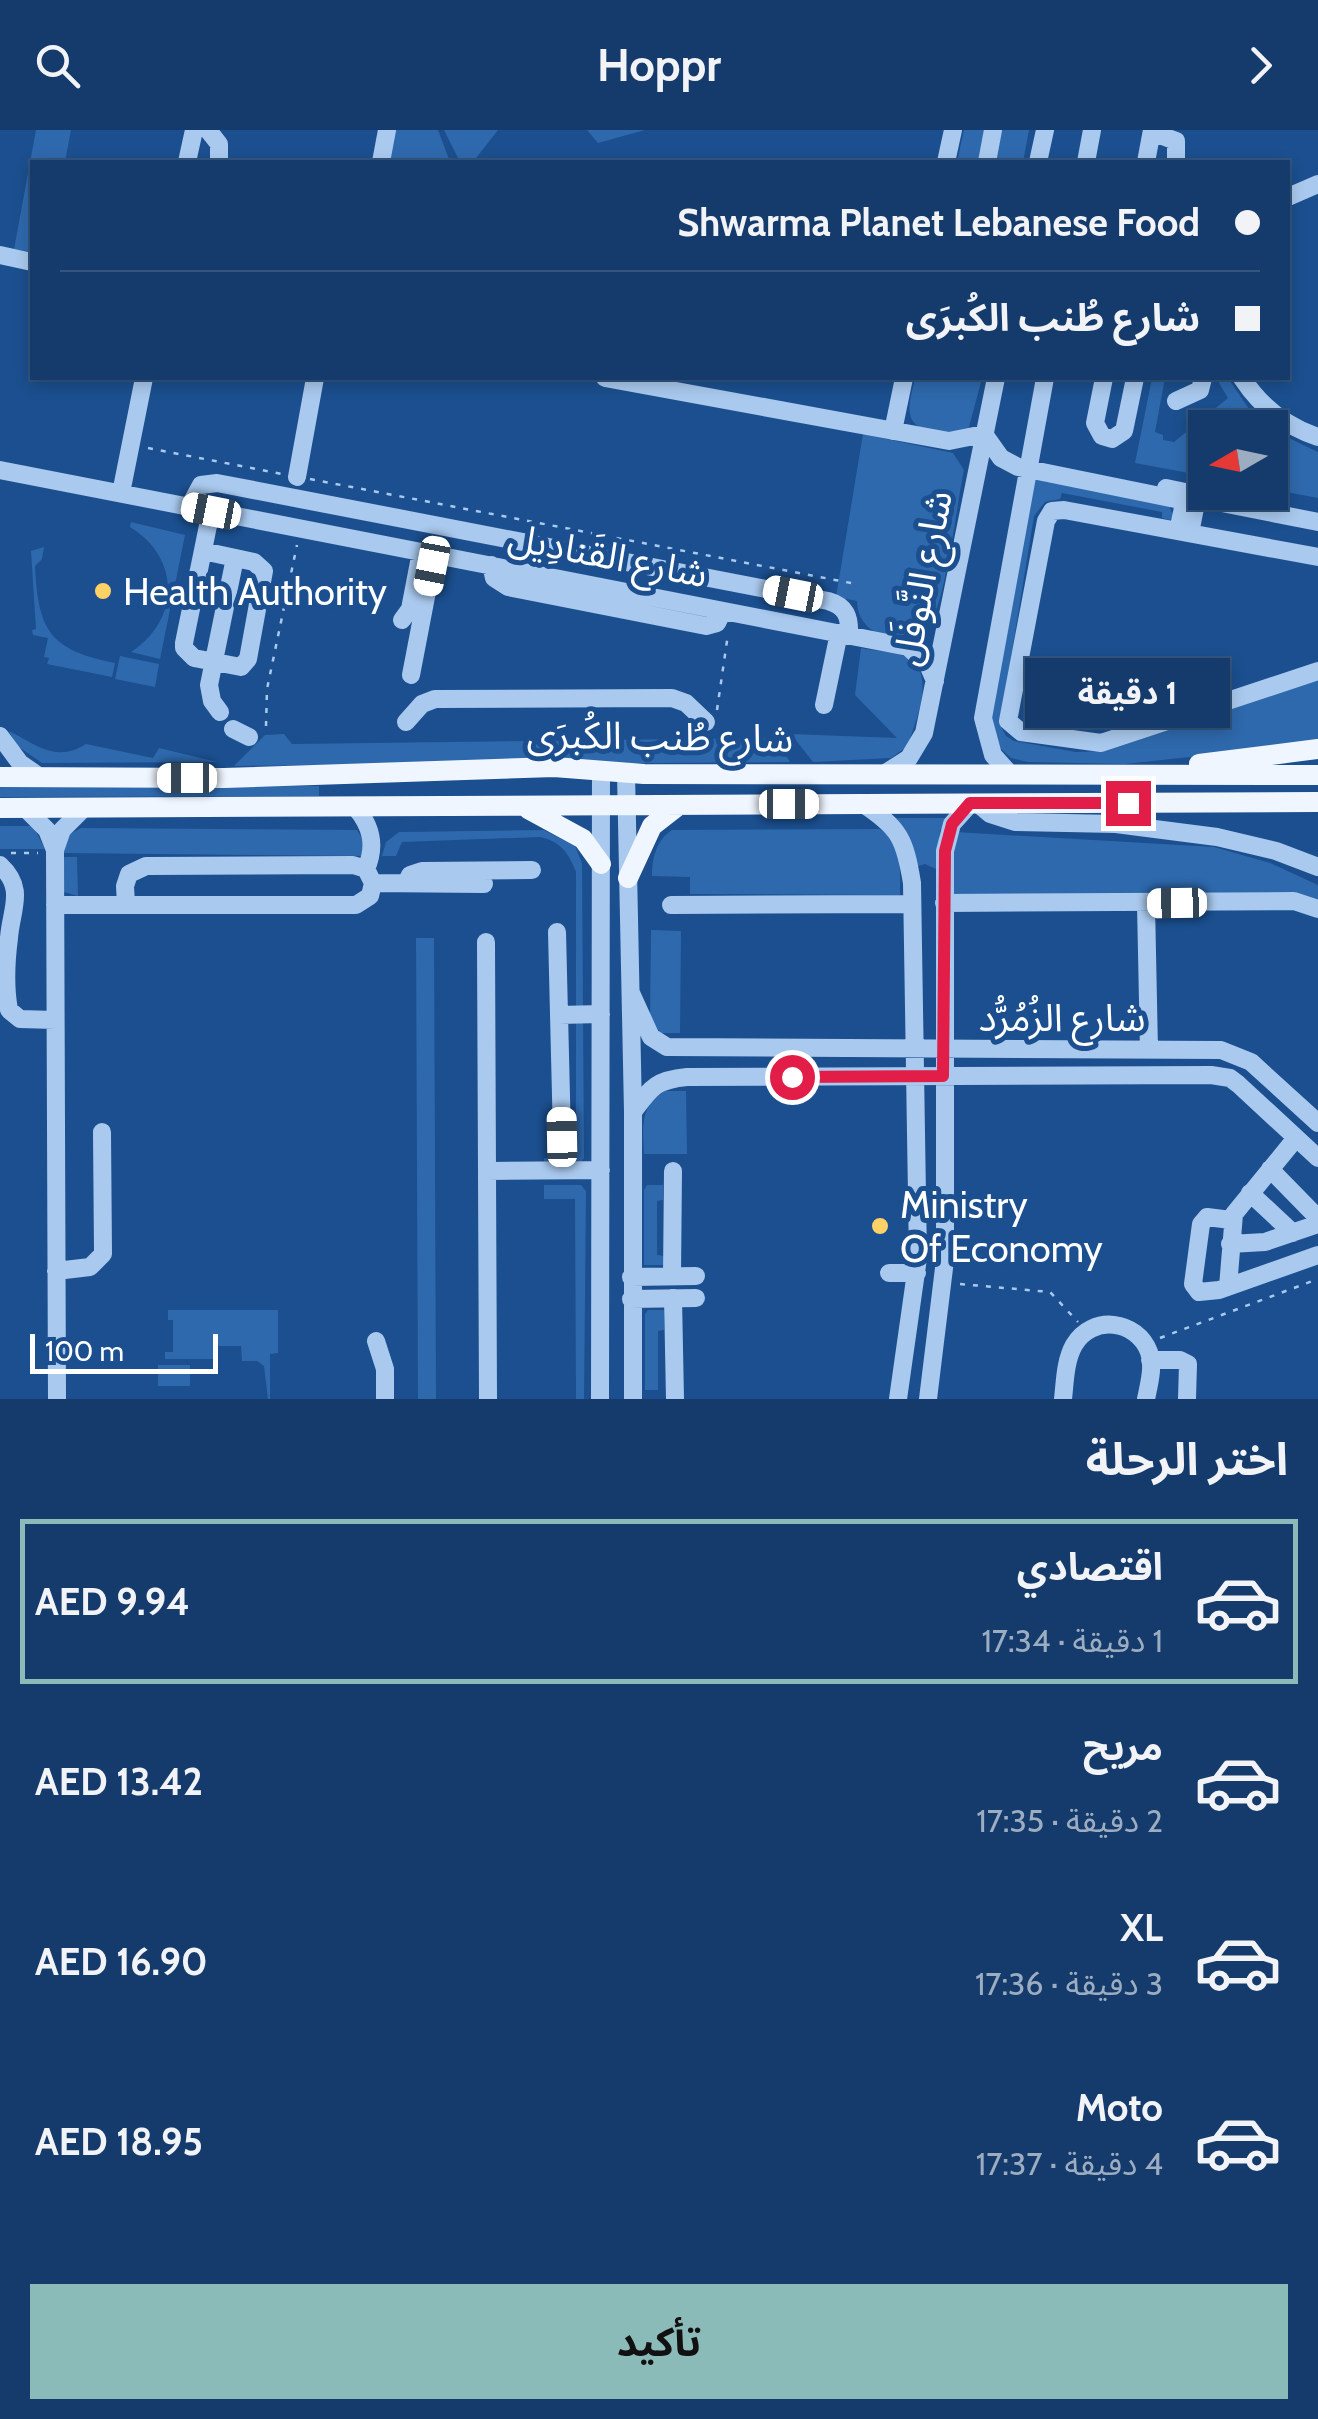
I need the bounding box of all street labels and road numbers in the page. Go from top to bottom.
street label: شارع النَّوفَل [882,486,967,670]
street label: شارع القَنادِيل [504,513,711,602]
street label: شارع طُنب الكُبرَى [526,710,794,767]
street label: شارع الزُمُرُّد [978,994,1146,1046]

